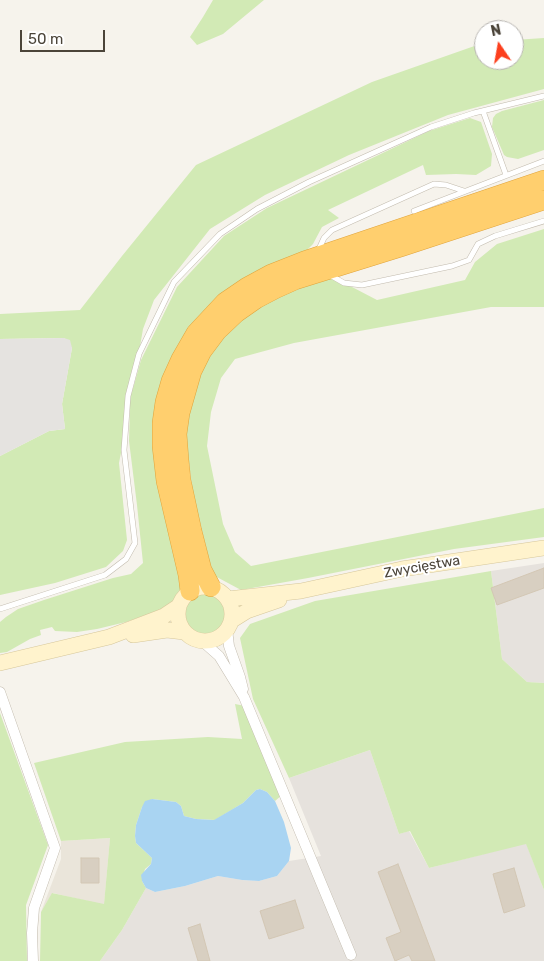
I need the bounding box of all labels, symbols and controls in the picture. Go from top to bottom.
scale bar [22,20,108,52]
north arrow [474,20,524,70]
text: N [489,21,503,40]
text: 50 m [28,30,63,48]
street label: Zwycięstwa [383,552,461,582]

